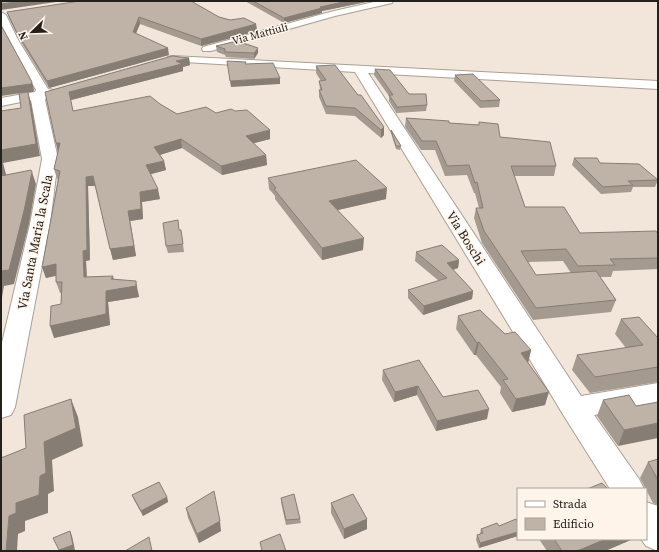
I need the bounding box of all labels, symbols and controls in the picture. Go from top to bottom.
north arrow [12,12,52,52]
street label: Via Mattiuli [230,19,290,49]
text: N [15,29,32,42]
street label: Via Santa Maria la Scala [14,173,57,311]
street label: Via Boschi [443,208,489,268]
legend [517,488,647,540]
text: Strada [553,496,588,512]
text: Edificio [553,516,594,532]

